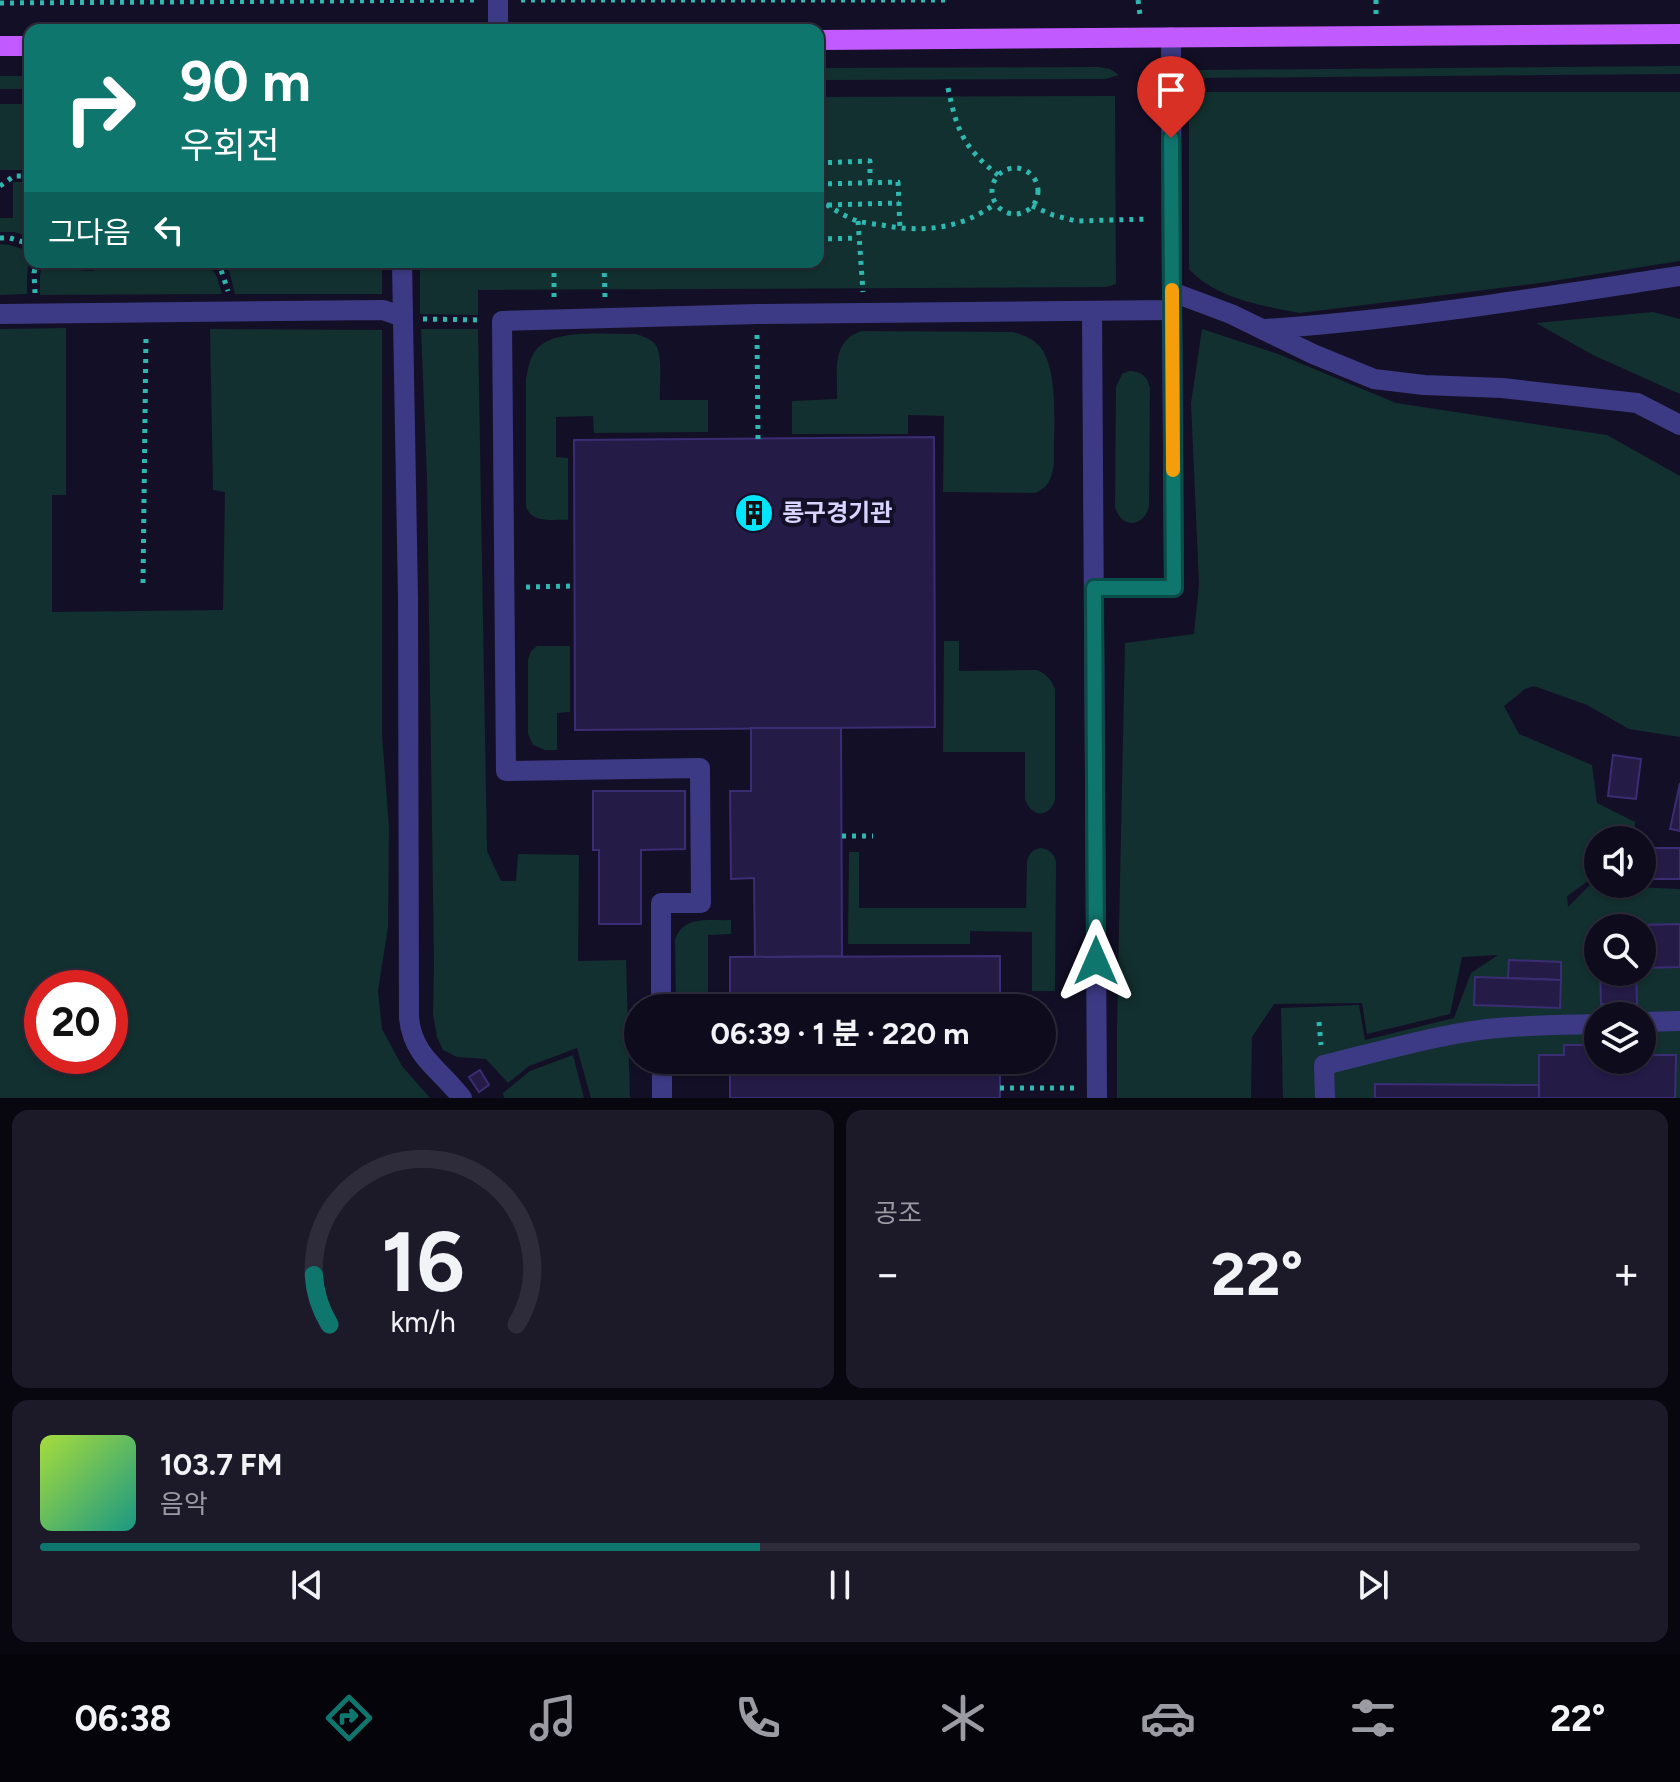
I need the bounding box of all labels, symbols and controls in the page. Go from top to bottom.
text: 90 m [180,48,311,115]
icon: right [48,56,152,160]
pin [1137,56,1205,138]
icon: arrive [1149,68,1193,112]
text: 우회전 [180,124,279,167]
icon: left [147,208,191,252]
text: 그다음 [48,214,131,251]
building icon: 롱구경기관 [733,492,775,534]
place label: 롱구경기관 [782,498,892,527]
map controls [1584,826,1656,1074]
button: sound [1584,826,1656,898]
button: search [1584,914,1656,986]
position arrow [1054,919,1138,1003]
speed limit sign: 20 [24,970,128,1074]
button: layers [1584,1002,1656,1074]
text: 06:39 · 1 분 · 220 m [711,1015,970,1052]
text: 공조 [874,1197,922,1229]
text: 16 [381,1212,465,1312]
text: 22° [1211,1238,1303,1310]
text: − [874,1247,901,1300]
text: + [1613,1247,1640,1300]
text: km/h [390,1305,456,1339]
text: 103.7 FM [160,1446,282,1483]
text: 음악 [160,1488,208,1520]
icon: previous [285,1563,329,1607]
icon: pause [818,1563,862,1607]
icon: next [1351,1563,1395,1607]
icon: directions [321,1690,377,1746]
icon: music [525,1690,581,1746]
icon: phone [730,1690,786,1746]
icon: climate [935,1690,991,1746]
icon: car [1140,1690,1196,1746]
icon: filters [1345,1690,1401,1746]
text: 06:38 [74,1697,172,1740]
text: 22° [1550,1697,1605,1740]

